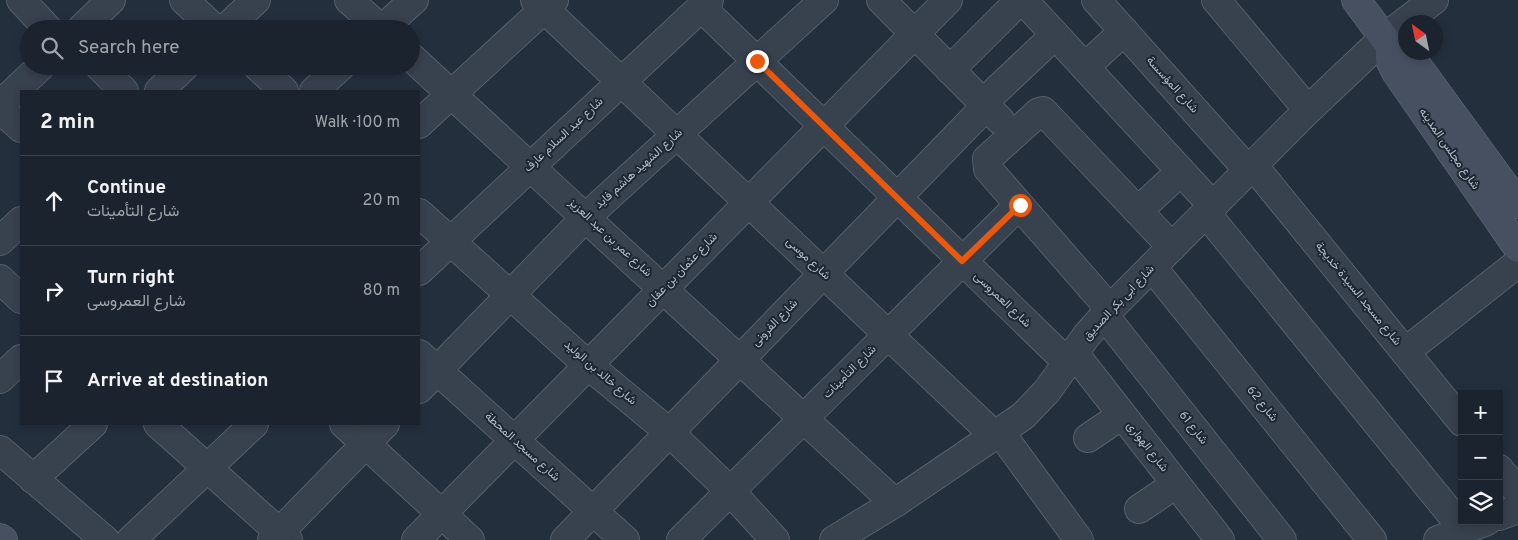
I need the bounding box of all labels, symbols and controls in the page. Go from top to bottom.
north arrow [1398,15,1443,60]
search box [20,20,420,75]
icon: search [38,34,66,62]
text: Search here [78,36,180,60]
route end [746,50,769,73]
street label: شارع المؤسسة [1142,53,1202,117]
street label: شارع عبد السلام عارف [521,94,607,176]
street label: شارع مجلس المدينه [1415,105,1483,193]
text: 2 min [40,109,95,136]
text: Walk · 100 m [315,113,400,133]
street label: شارع الشهيد هاشم فايد [592,125,686,213]
text: Continue [87,176,166,200]
icon: ahead [40,187,68,215]
text: 20 m [363,191,400,211]
street label: شارع عمر بن عبد العزيز [564,194,655,281]
route start [1009,194,1032,217]
text: شارع التأمينات [87,202,179,222]
street label: شارع عثمان بن عفان [643,230,721,310]
street label: شارع موسى [782,234,834,284]
street label: شارع مسجد السيدة خديجة [1311,239,1405,349]
street label: شارع ابى بكر الصديق [1080,262,1158,344]
text: Turn right [87,266,175,290]
street label: شارع العمروسى [970,269,1034,331]
icon: right [40,277,68,305]
text: 80 m [363,281,400,301]
text: شارع العمروسى [87,292,186,312]
street label: شارع الفرونى [748,296,802,350]
street label: شارع خالد بن الوليد [560,337,640,409]
street label: شارع التأمينات [820,342,880,402]
icon: arrive [40,367,68,395]
text: Arrive at destination [87,369,268,393]
street label: شارع 62 [1243,383,1281,425]
map controls [1458,390,1503,525]
button: + [1458,390,1503,435]
street label: شارع 61 [1175,408,1211,448]
street label: شارع مسجد المحطة [481,409,563,485]
street label: شارع الهوارى [1122,418,1172,476]
button: − [1458,435,1503,480]
button: layers [1458,480,1503,525]

